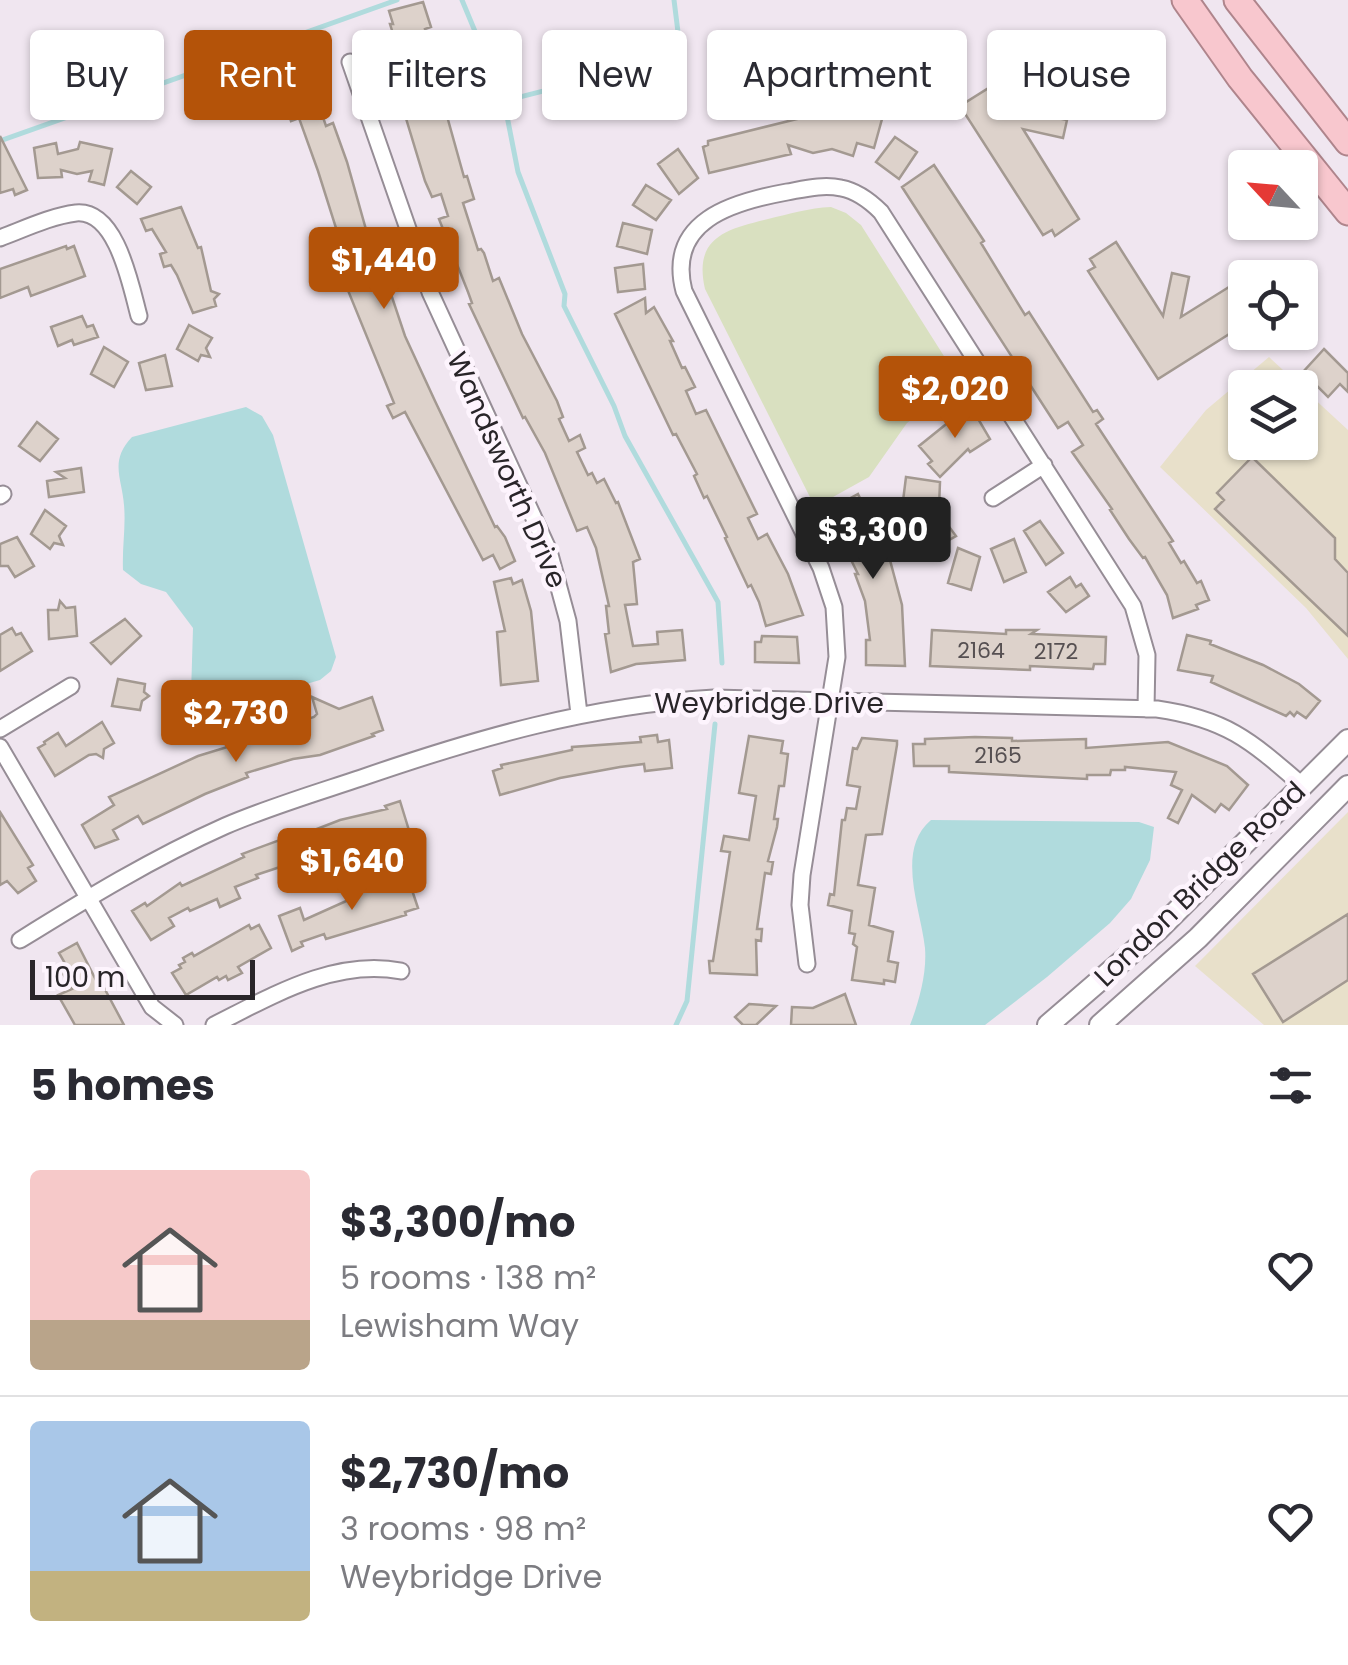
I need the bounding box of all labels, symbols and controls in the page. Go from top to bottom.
chip: Buy [30,30,164,120]
chip: Rent [184,30,332,120]
chip: Filters [352,30,522,120]
chip: New [542,30,687,120]
chip: Apartment [707,30,967,120]
chip: House [987,30,1166,120]
north arrow [1228,150,1318,240]
map controls [1228,150,1318,460]
pin: $1,440 [303,227,465,312]
text: $1,440 [331,237,437,282]
button: locate [1228,260,1318,350]
street label: Wandsworth Drive [437,346,577,594]
pin: $2,020 [874,356,1036,441]
text: $2,020 [901,366,1009,411]
button: layers [1228,370,1318,460]
pin: $3,300 [792,497,954,582]
text: $3,300 [818,507,928,552]
house number: 2164 [957,635,1005,666]
house number: 2172 [1034,636,1078,667]
pin: $2,730 [155,680,317,765]
street label: Weybridge Drive [654,684,884,723]
text: $2,730 [183,690,289,735]
house number: 2165 [974,740,1022,771]
street label: London Bridge Road [1086,773,1314,995]
pin: $1,640 [271,828,433,913]
text: $1,640 [299,838,405,883]
scale bar [30,955,255,1000]
text: 100 m [45,958,125,997]
text: 5 homes [30,1056,215,1115]
icon: filters [1263,1058,1318,1113]
text: $3,300/mo [340,1193,576,1252]
icon: home [110,1210,230,1330]
icon: heart [1263,1243,1318,1298]
text: 5 rooms · 138 m² [340,1255,596,1300]
text: Lewisham Way [340,1303,579,1348]
text: $2,730/mo [340,1444,569,1503]
icon: home [110,1461,230,1581]
icon: heart [1263,1494,1318,1549]
text: 3 rooms · 98 m² [340,1506,586,1551]
text: Weybridge Drive [340,1554,602,1599]

